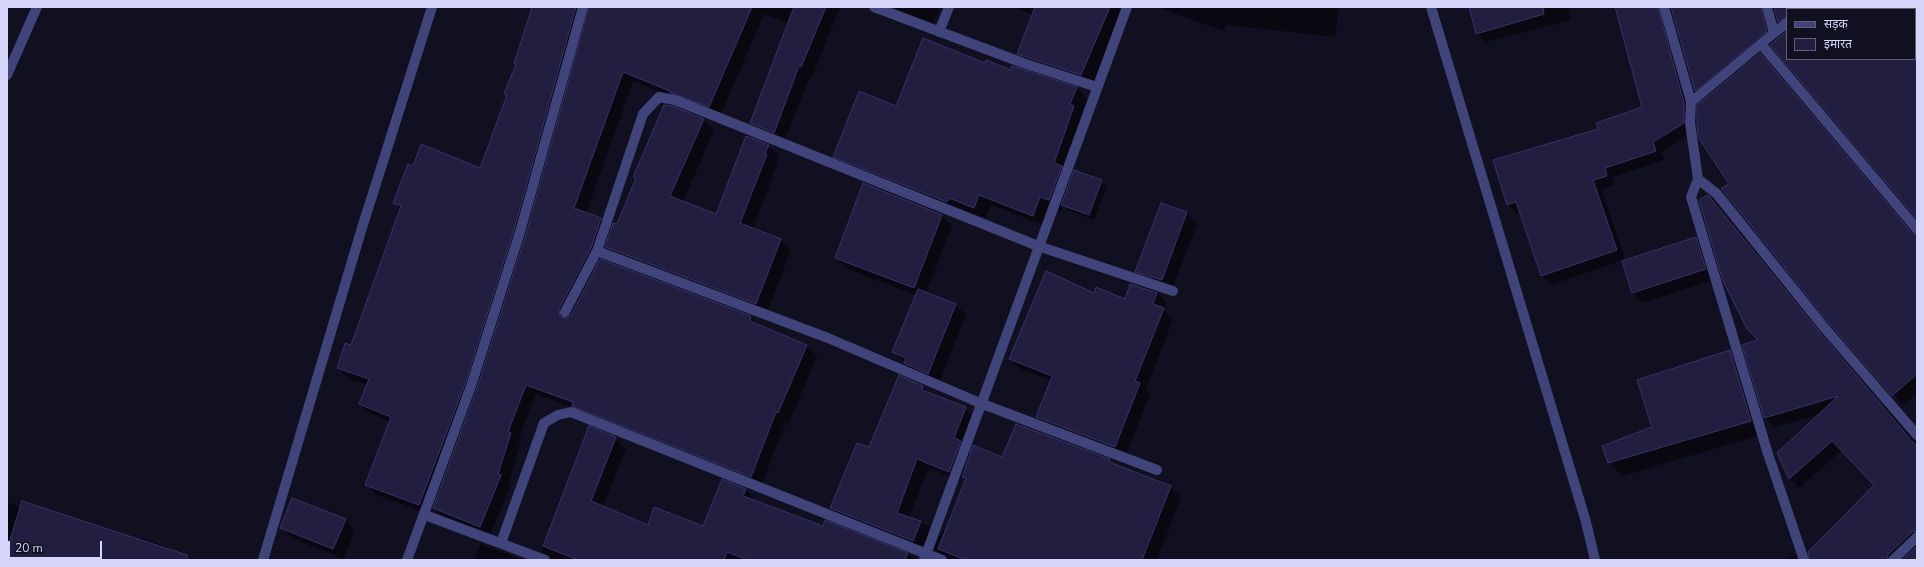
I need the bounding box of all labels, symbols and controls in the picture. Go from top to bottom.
legend [1786,8,1916,60]
text: सड़क [1824,16,1848,32]
text: इमारत [1824,36,1852,52]
scale bar [10,533,104,559]
text: 20 m [15,540,43,556]

